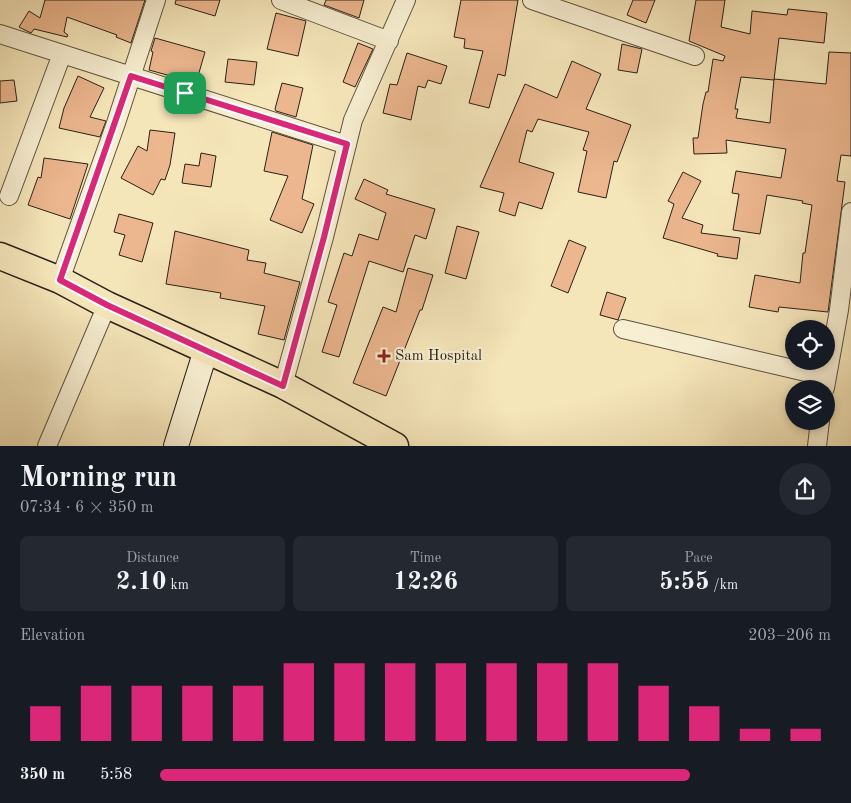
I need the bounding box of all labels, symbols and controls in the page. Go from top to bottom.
pin [164,72,206,114]
icon: arrive [171,79,199,107]
map controls [785,320,835,430]
button: locate [785,320,835,370]
marker: Sam Hospital [377,349,391,363]
place label: Sam Hospital [395,349,482,364]
button: layers [785,380,835,430]
button: share [779,463,831,515]
text: Morning run [20,465,177,493]
text: 07:34 · 6 × 350 m [20,500,153,516]
text: Distance [126,551,179,565]
text: Time [410,551,441,565]
text: Pace [684,551,713,565]
text: 2.10 [116,570,167,595]
text: 12:26 [393,570,458,595]
text: 5:55 [659,570,709,595]
text: km [167,578,189,592]
text: /km [709,578,738,592]
text: Elevation [20,628,85,644]
text: 203–206 m [748,628,831,644]
text: 350 m [20,767,65,783]
text: 5:58 [100,767,132,783]

